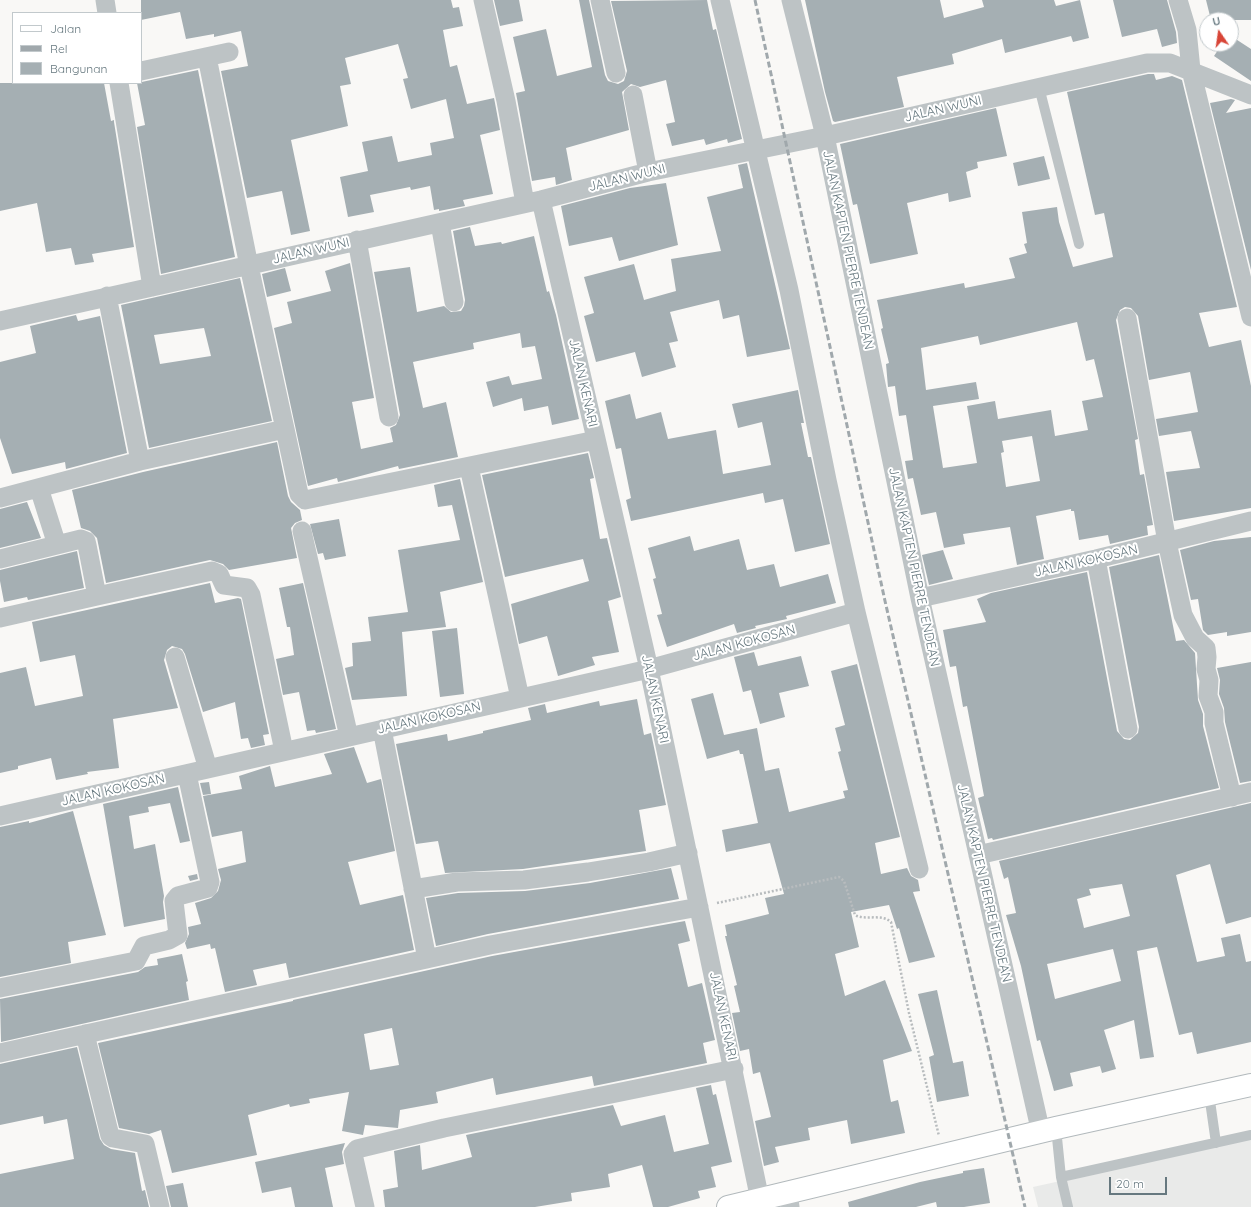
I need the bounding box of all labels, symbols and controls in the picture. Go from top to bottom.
legend [12,12,142,84]
north arrow [1199,12,1239,52]
text: U [1211,14,1222,29]
text: Jalan [50,21,81,36]
text: Rel [50,41,68,56]
text: Bangunan [50,61,107,76]
street label: JALAN WUNI [903,93,983,125]
street label: JALAN KAPTEN PIERRE TENDEAN [819,149,877,351]
street label: JALAN WUNI [587,161,667,195]
street label: JALAN WUNI [271,235,351,267]
street label: JALAN KENARI [565,337,601,429]
street label: JALAN KAPTEN PIERRE TENDEAN [885,466,943,668]
street label: JALAN KOKOSAN [1033,541,1139,581]
street label: JALAN KOKOSAN [691,622,797,664]
street label: JALAN KENARI [638,653,672,745]
street label: JALAN KOKOSAN [376,698,482,738]
street label: JALAN KOKOSAN [60,770,166,810]
street label: JALAN KAPTEN PIERRE TENDEAN [954,782,1014,984]
street label: JALAN KENARI [706,970,740,1062]
scale bar [1111,1169,1169,1195]
text: 20 m [1116,1176,1144,1191]

